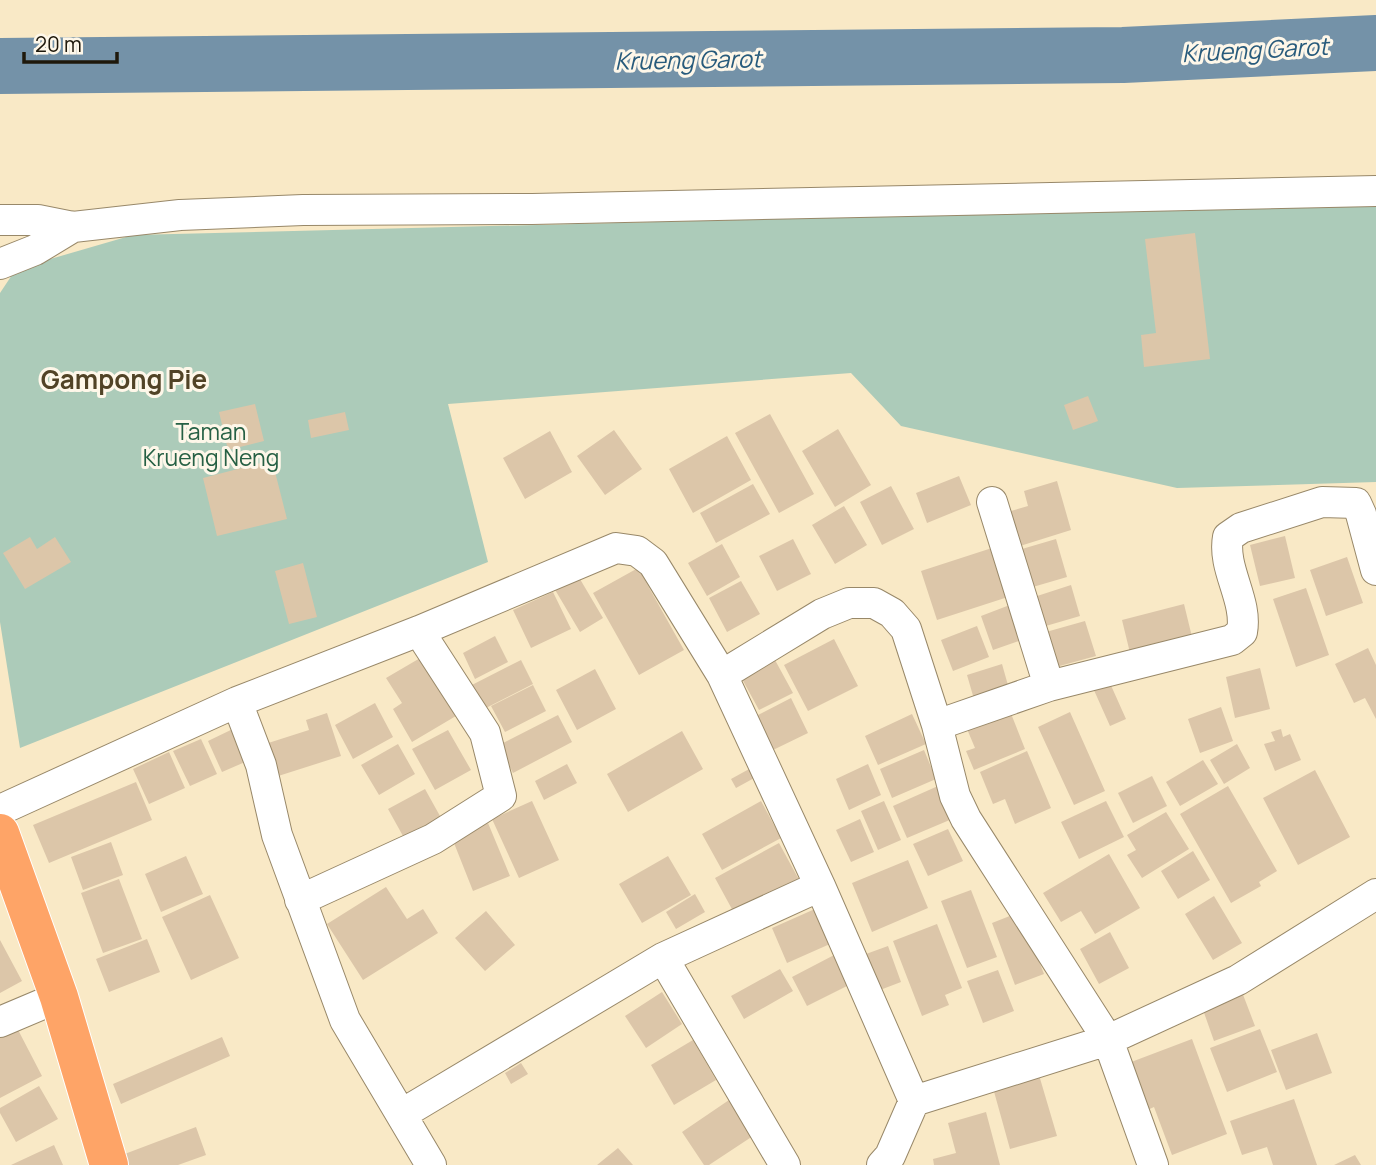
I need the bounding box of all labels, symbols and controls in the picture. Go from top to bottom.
scale bar [24,21,117,65]
water label: Krueng Garot [1181,29,1331,69]
text: 20 m [35,30,82,58]
water label: Krueng Garot [614,41,764,77]
district label: Gampong Pie [41,361,207,397]
park label: Taman Krueng Neng [143,415,279,473]

